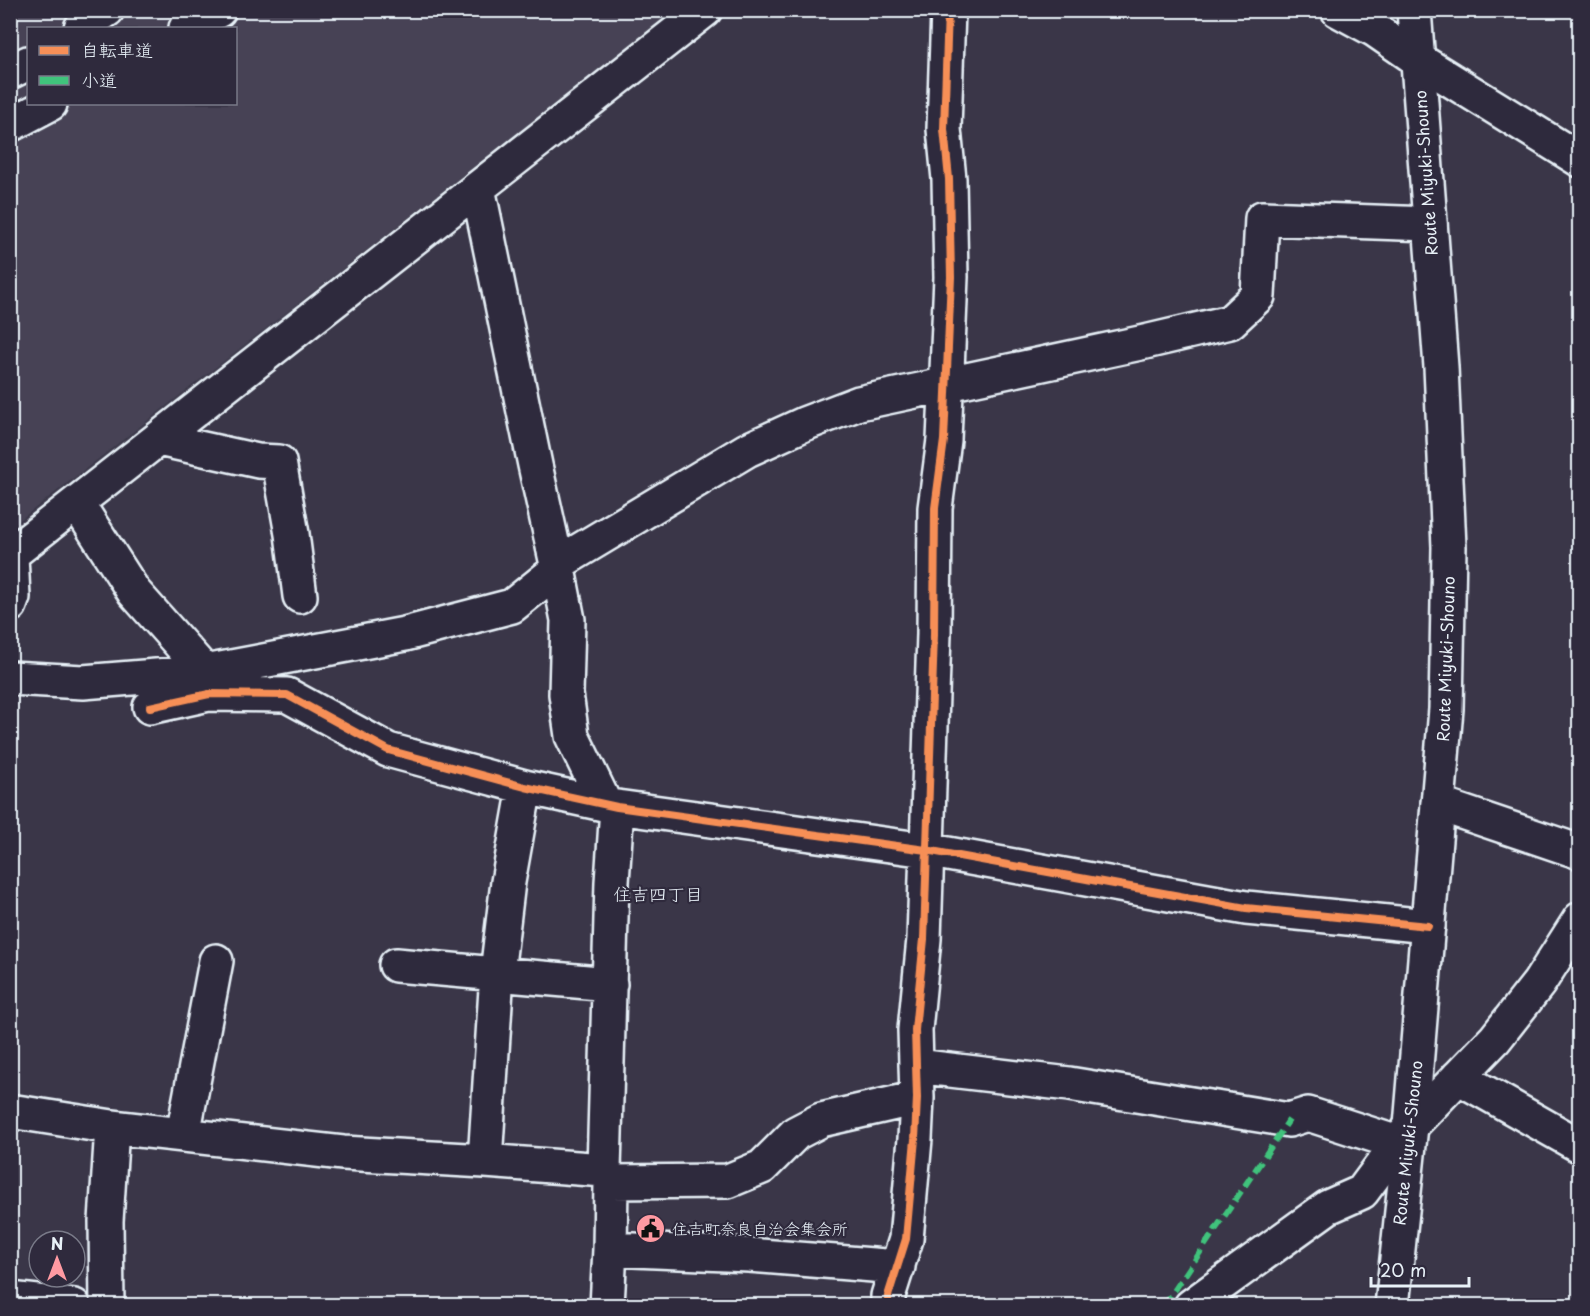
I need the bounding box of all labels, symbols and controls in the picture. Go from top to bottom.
legend [27,27,237,105]
text: 自転車道 [81,36,153,63]
text: 小道 [81,66,117,93]
street label: Route Miyuki-Shouno [1407,89,1443,257]
street label: Route Miyuki-Shouno [1430,576,1460,742]
district label: 住吉四丁目 [613,880,703,907]
street label: Route Miyuki-Shouno [1386,1059,1428,1227]
public building icon: 住吉町奈良自治会集会所 [635,1213,667,1245]
place label: 住吉町奈良自治会集会所 [672,1216,848,1240]
north arrow [27,1229,87,1289]
text: N [51,1231,63,1255]
scale bar [1371,1250,1468,1288]
text: 20 m [1380,1256,1426,1283]

